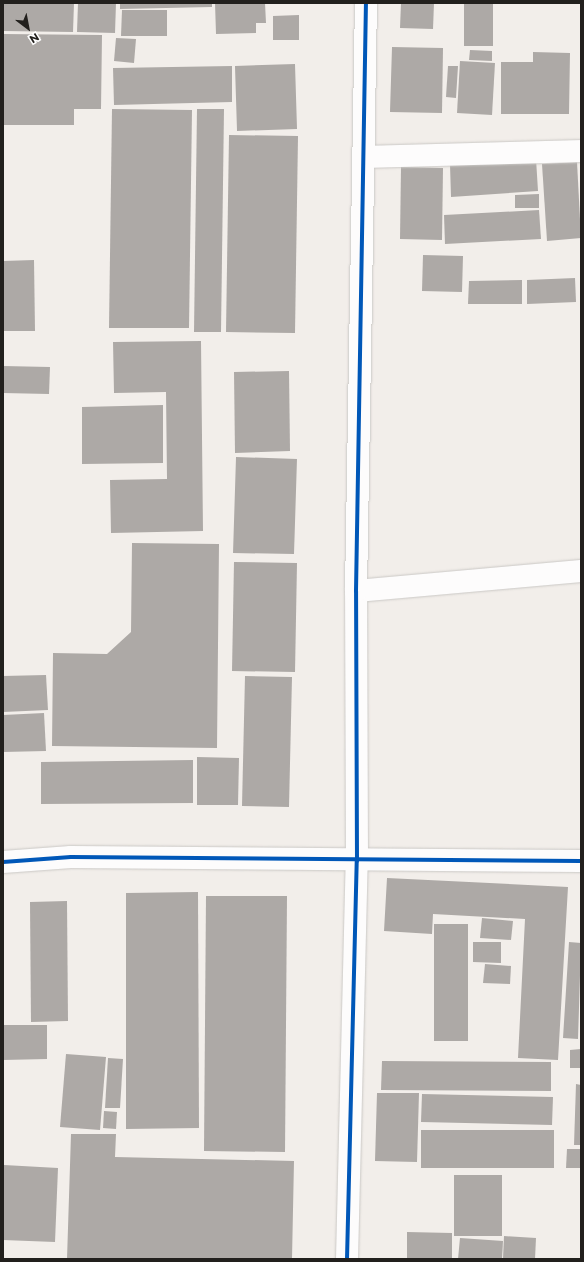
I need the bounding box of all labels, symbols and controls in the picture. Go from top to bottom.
north arrow [8,8,48,48]
text: N [27,30,42,46]

